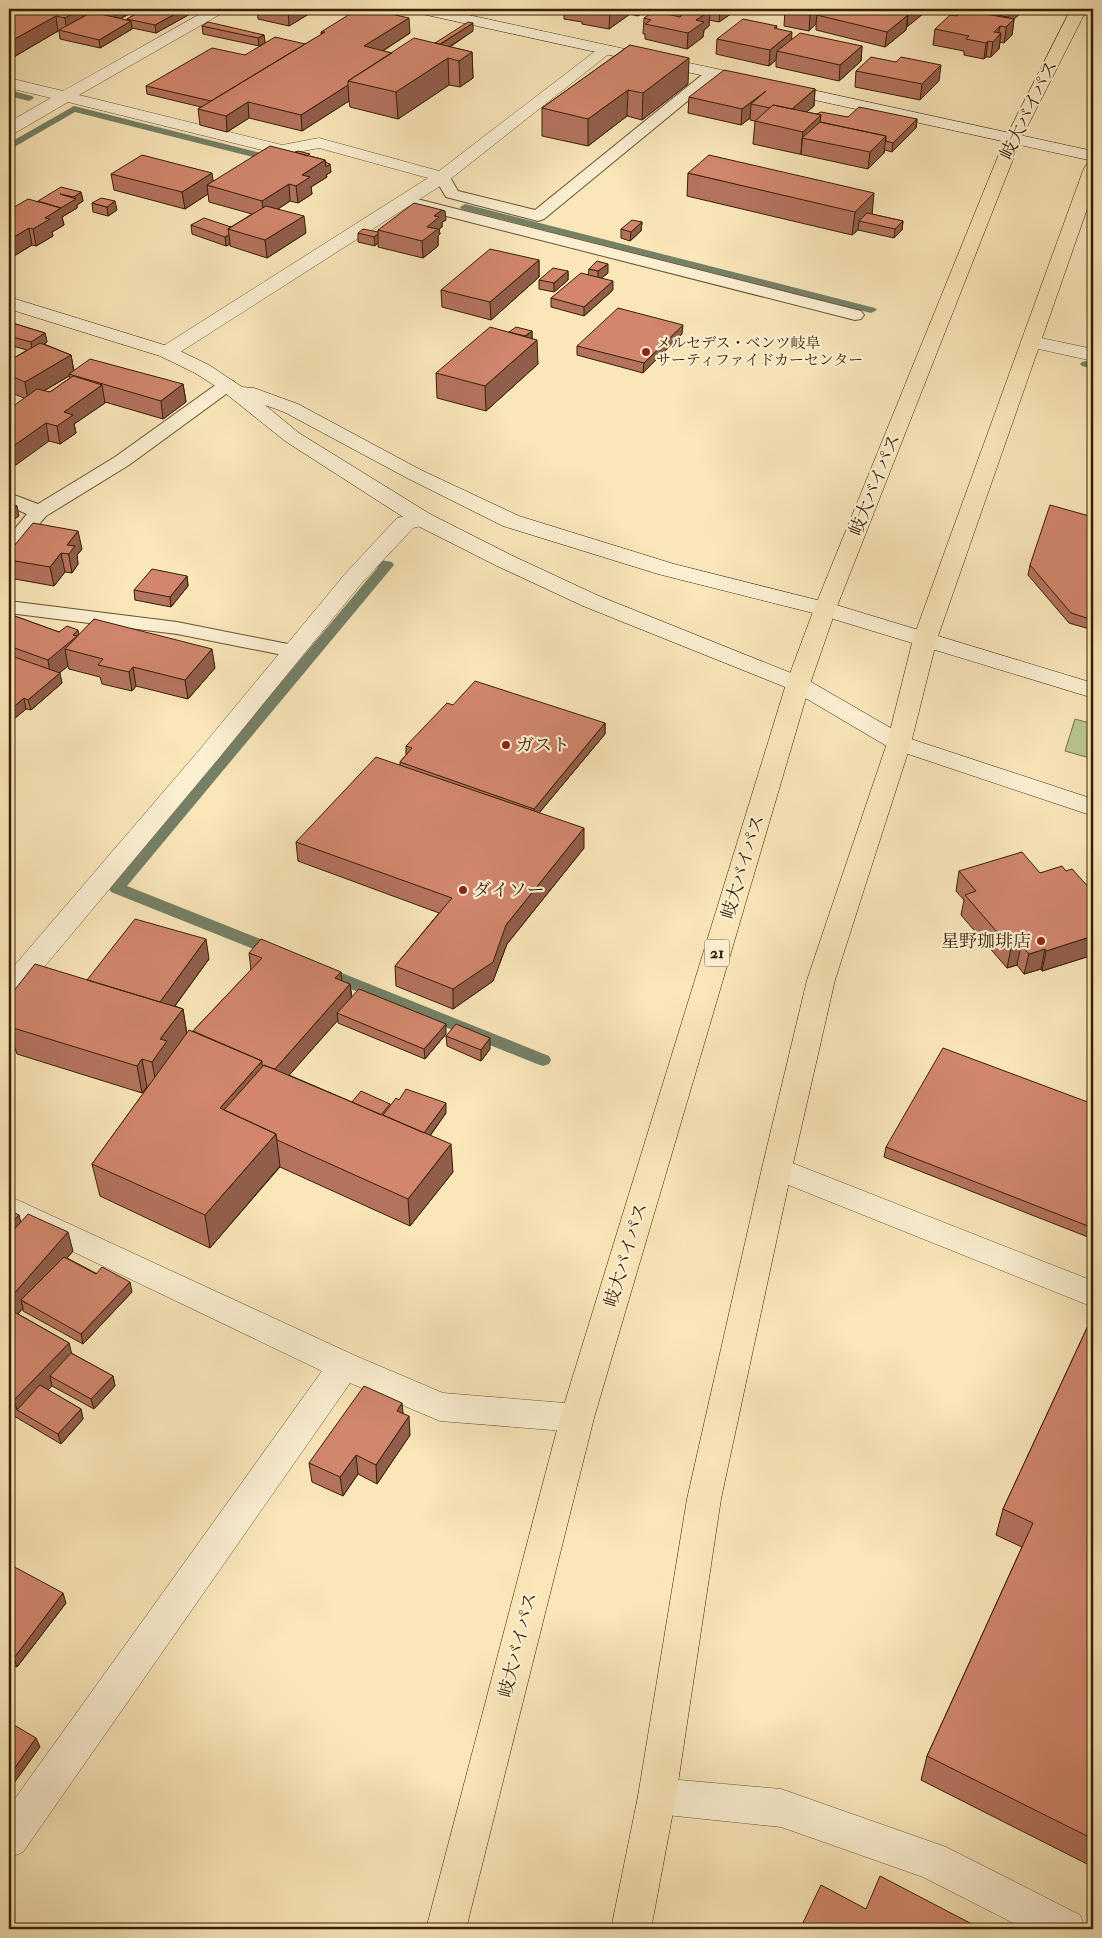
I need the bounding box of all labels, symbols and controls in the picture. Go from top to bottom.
street label: 岐大バイパス [995,57,1063,163]
place label: メルセデス・ベンツ岐阜 サーティファイドカーセンター [656,334,863,370]
marker: メルセデス・ベンツ岐阜 サーティファイドカーセンター [640,346,652,358]
street label: 岐大バイパス [844,431,906,539]
place label: ガスト [516,734,570,757]
marker: ガスト [500,739,512,751]
street label: 岐大バイパス [716,812,770,922]
place label: ダイソー [473,879,545,902]
marker: ダイソー [457,884,469,896]
place label: 星野珈琲店 [941,930,1031,953]
marker: 星野珈琲店 [1035,935,1047,947]
road number: 21 [704,940,730,966]
street label: 岐大バイパス [599,1200,653,1310]
street label: 岐大バイパス [494,1590,542,1700]

